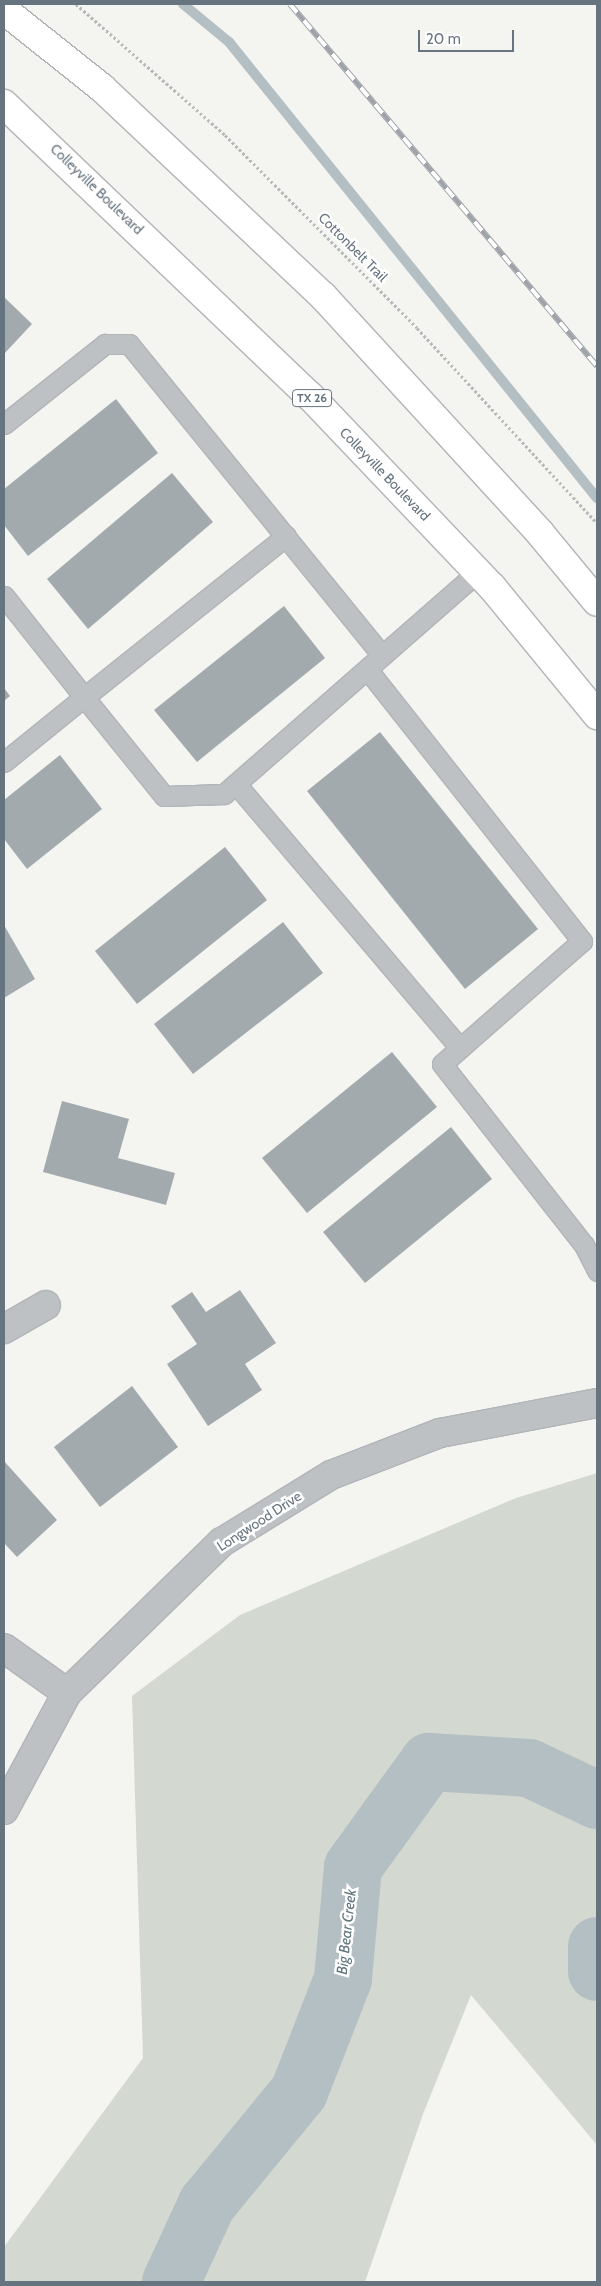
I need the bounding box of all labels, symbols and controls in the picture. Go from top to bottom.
scale bar [421,20,517,52]
text: 20 m [426,30,461,48]
street label: Colleyville Boulevard [47,140,147,238]
street label: Cottonbelt Trail [315,209,391,285]
road number: TX 26 [292,388,332,408]
street label: Colleyville Boulevard [336,424,434,524]
street label: Longwood Drive [214,1487,304,1555]
water label: Big Bear Creek [334,1888,360,1976]

